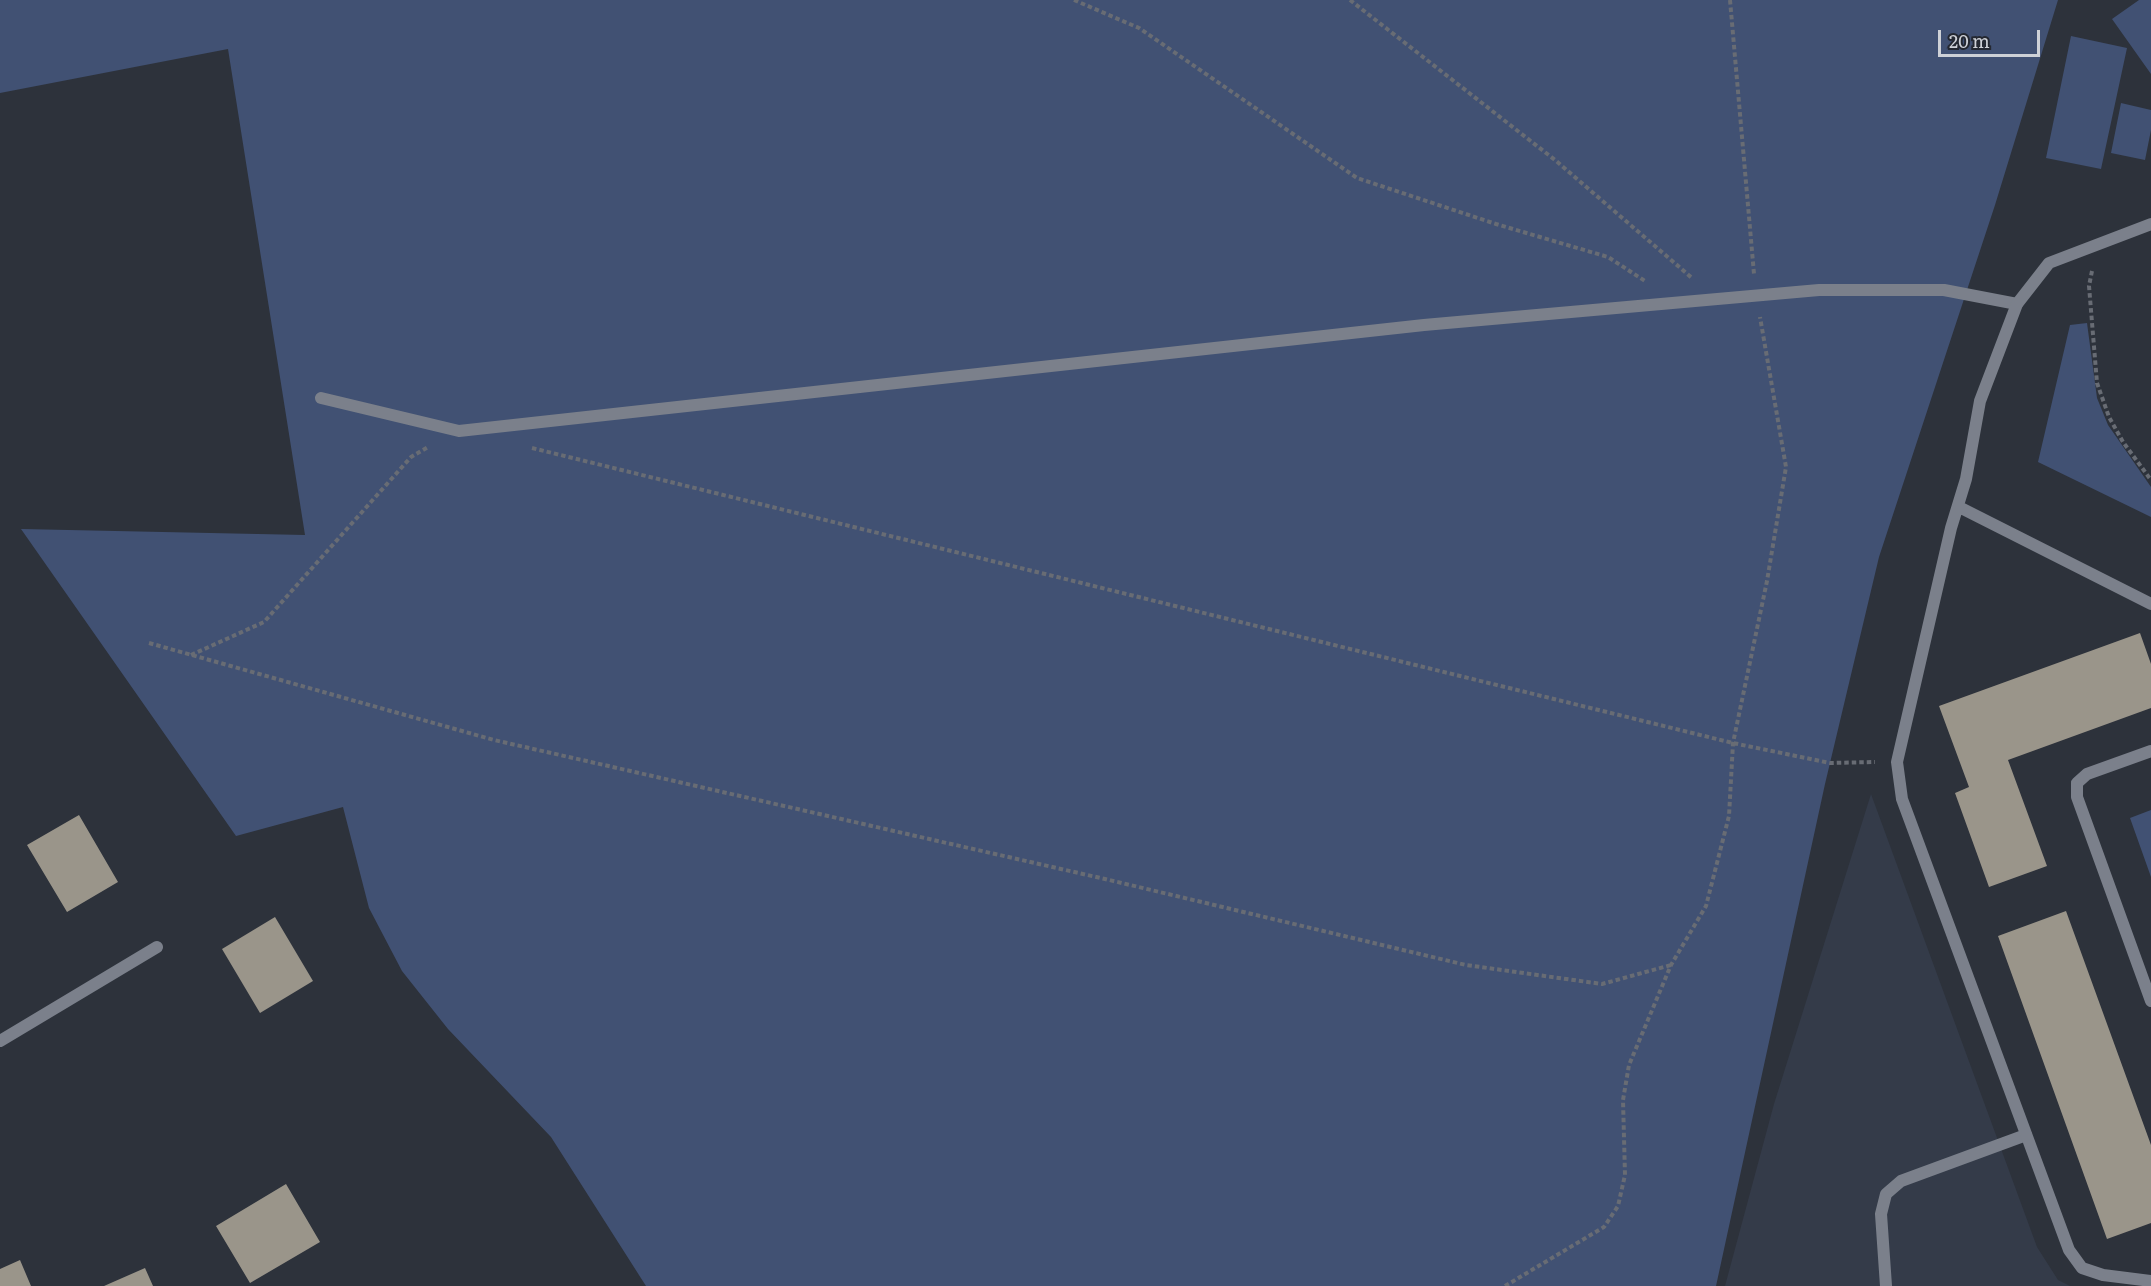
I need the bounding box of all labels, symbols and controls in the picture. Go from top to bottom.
scale bar [1941,18,2043,56]
text: 20 m [1949,27,1990,54]

